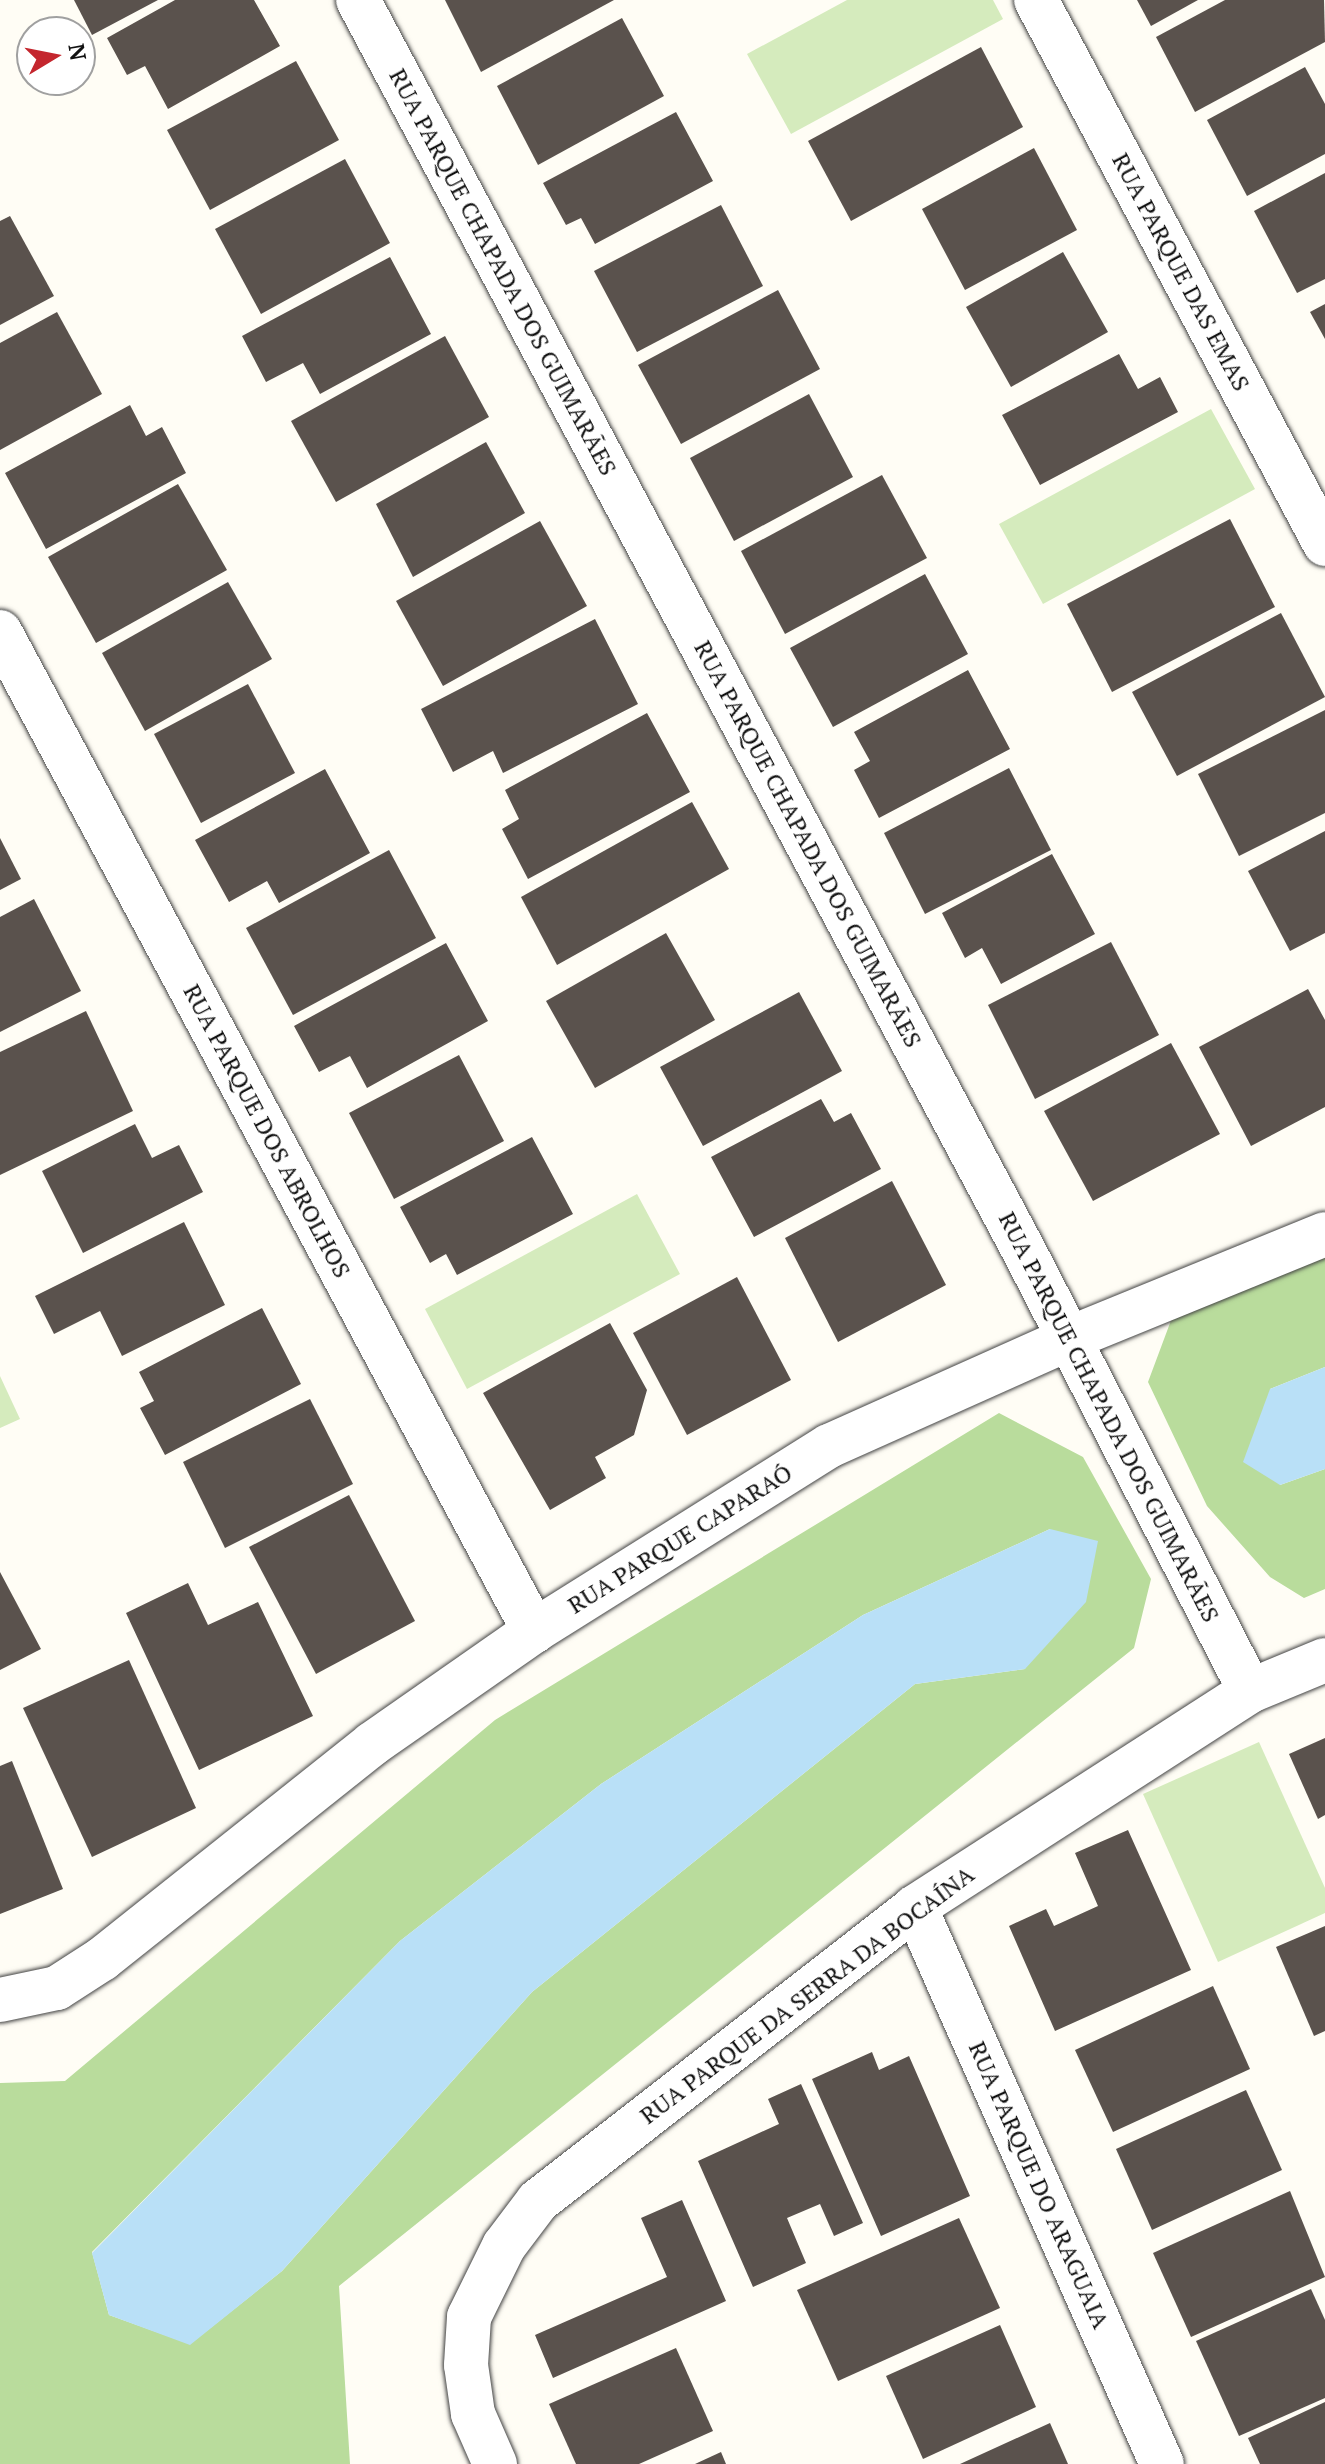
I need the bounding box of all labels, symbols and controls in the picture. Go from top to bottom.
north arrow [16,16,96,96]
text: N [62,41,94,63]
street label: RUA PARQUE CHAPADA DOS GUIMARÃES [383,63,623,481]
street label: RUA PARQUE DAS EMAS [1106,148,1256,396]
street label: RUA PARQUE CHAPADA DOS GUIMARÃES [688,635,928,1053]
street label: RUA PARQUE DOS ABROLHOS [177,979,357,1283]
street label: RUA PARQUE CHAPADA DOS GUIMARÃES [992,1207,1226,1627]
street label: RUA PARQUE CAPARAÓ [562,1458,798,1620]
street label: RUA PARQUE DA SERRA DA BOCAÍNA [634,1859,980,2131]
street label: RUA PARQUE DO ARAGUAIA [962,2037,1116,2333]

